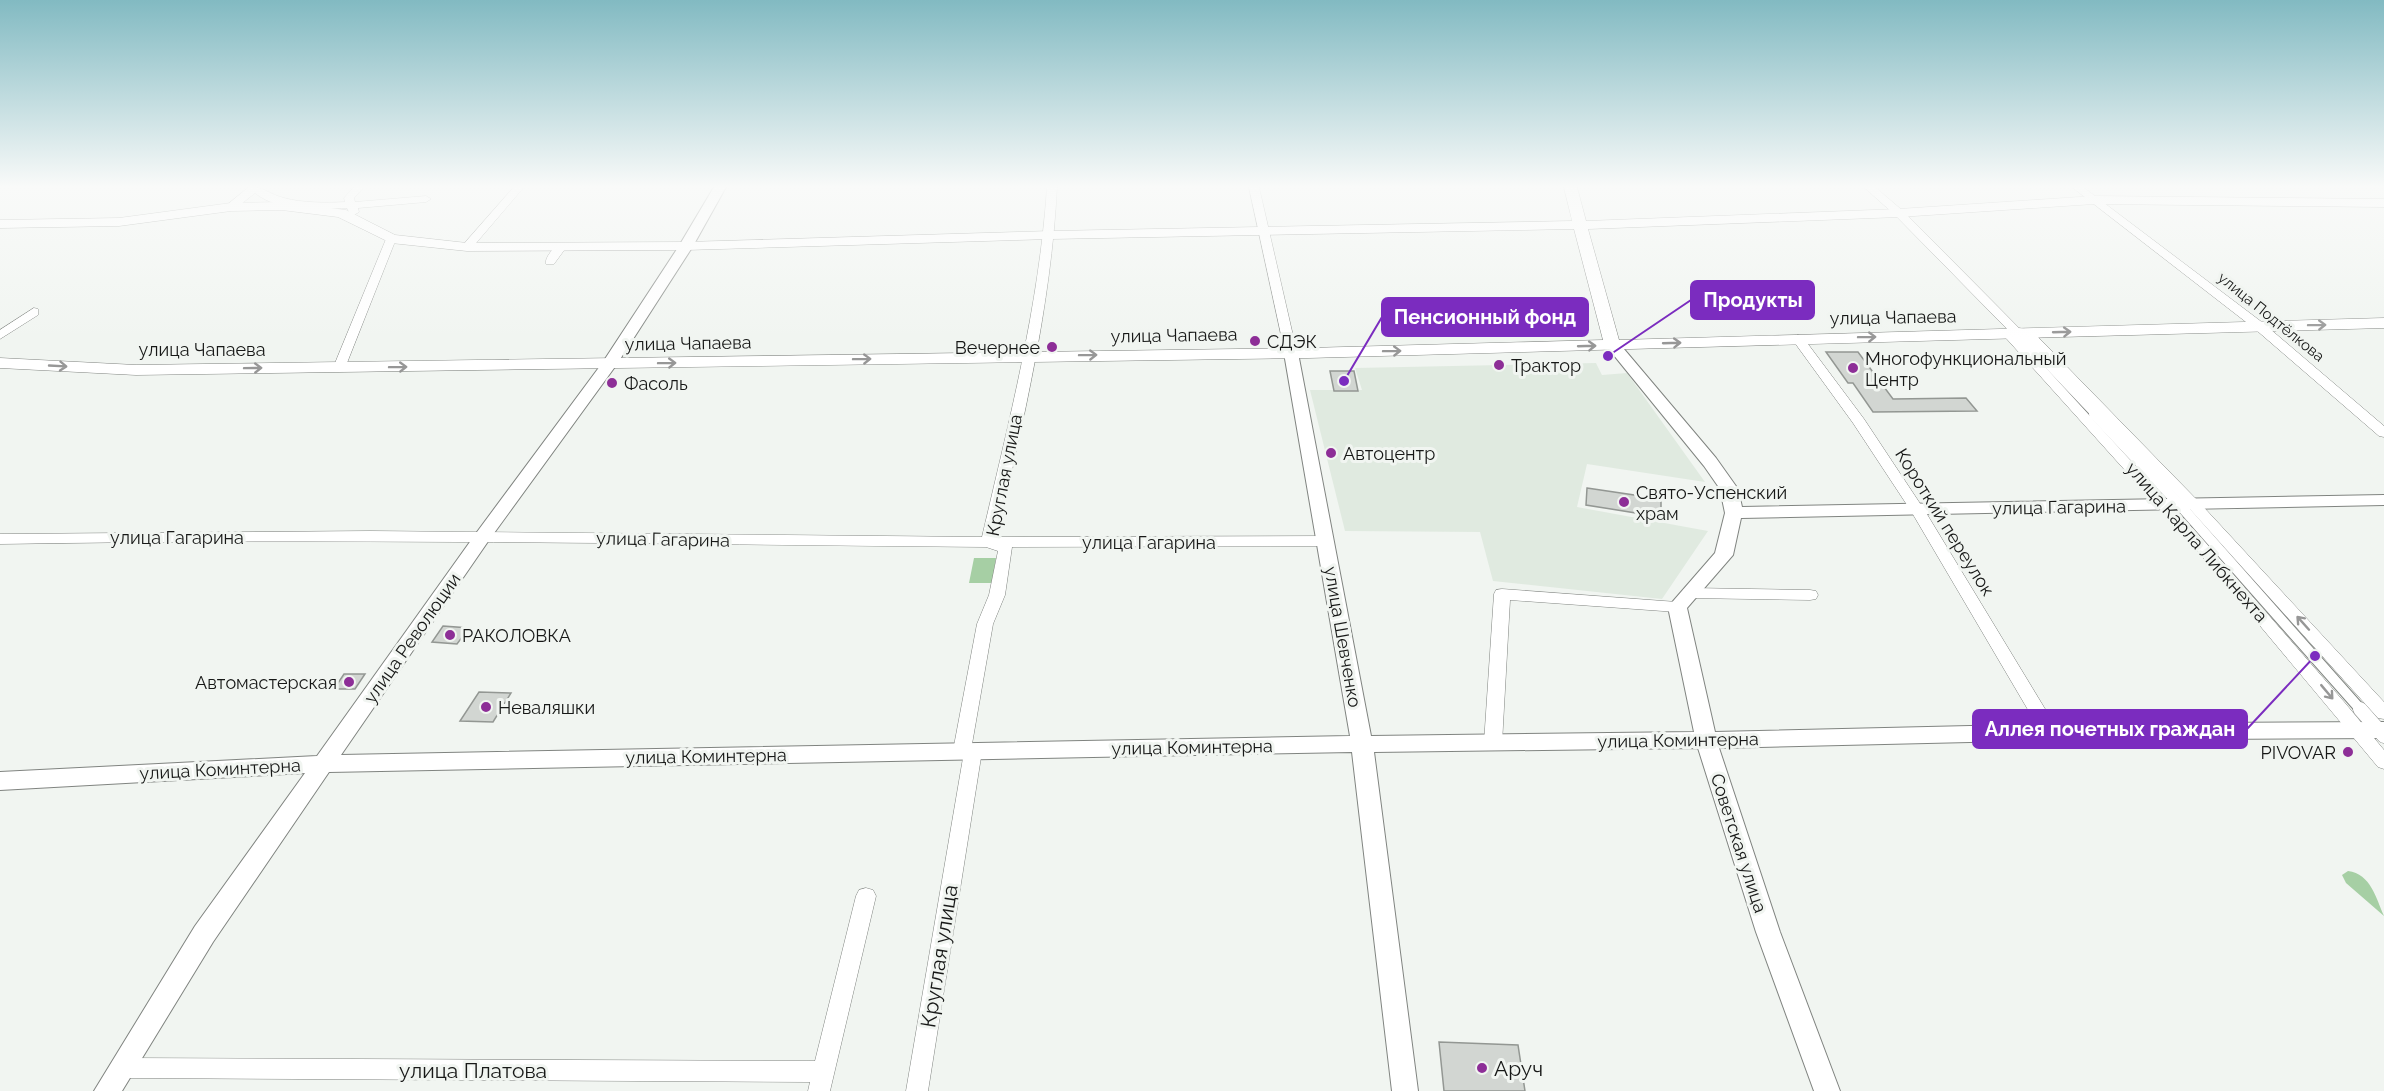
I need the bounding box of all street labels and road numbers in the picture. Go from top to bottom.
street label: улица Подтёлкова [2214,269,2328,365]
street label: улица Чапаева [1829,305,1957,329]
street label: улица Чапаева [1110,323,1238,347]
street label: улица Чапаева [624,331,752,355]
street label: улица Чапаева [139,339,265,360]
street label: Круглая улица [982,412,1026,538]
street label: Короткий переулок [1891,445,1999,599]
street label: улица Карла Либкнехта [2122,458,2272,626]
street label: улица Гагарина [1992,495,2126,519]
street label: улица Гагарина [110,527,244,548]
street label: улица Гагарина [596,527,730,551]
street label: улица Гагарина [1082,532,1216,553]
street label: улица Шевченко [1320,565,1366,709]
street label: улица Революции [359,569,465,707]
street label: улица Коминтерна [1597,728,1759,752]
street label: улица Коминтерна [1111,735,1273,759]
street label: улица Коминтерна [625,744,787,768]
street label: улица Коминтерна [139,754,301,784]
street label: Советская улица [1707,771,1771,915]
street label: Круглая улица [915,883,963,1029]
street label: улица Платова [399,1058,547,1083]

